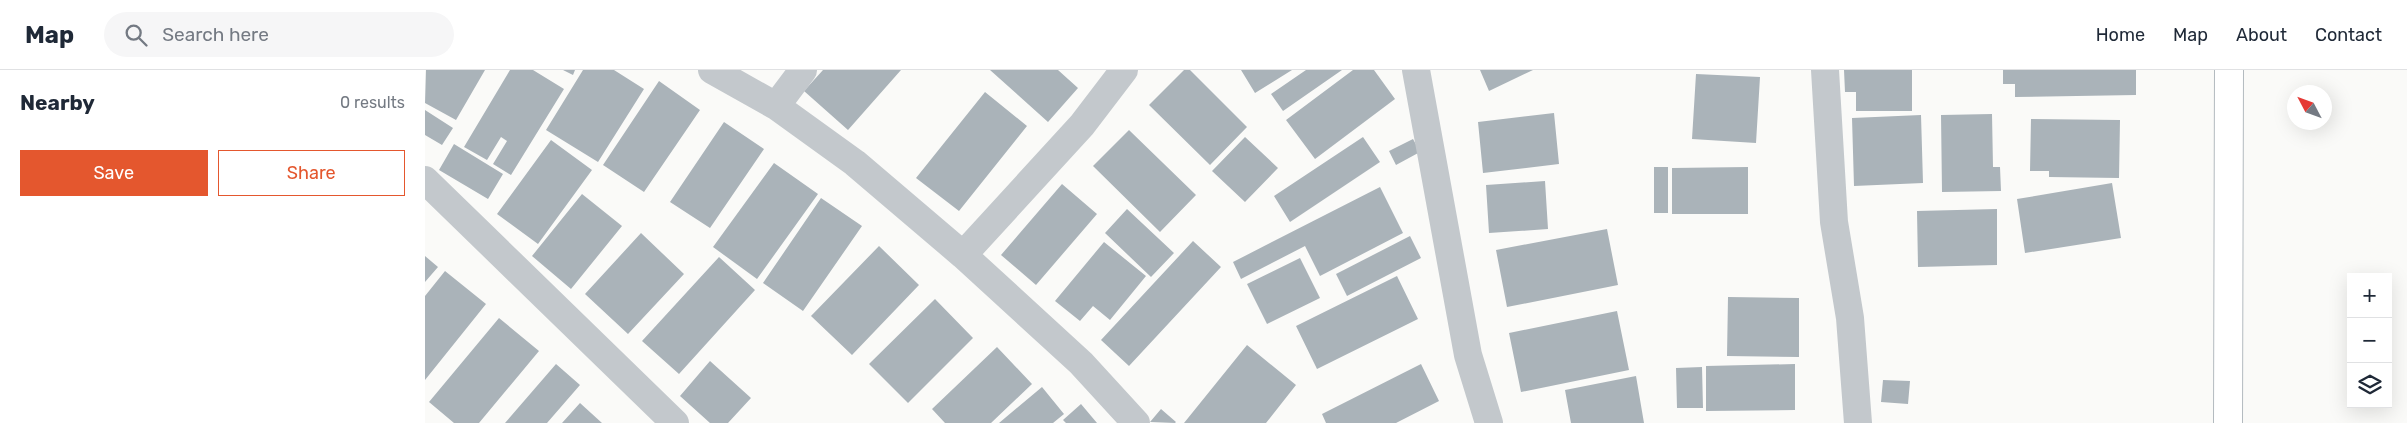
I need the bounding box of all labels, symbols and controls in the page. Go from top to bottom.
search box [104,12,454,57]
text: Map [25,21,74,49]
icon: search [122,21,150,49]
text: Search here [162,23,269,46]
text: Home [2096,24,2145,46]
text: Map [2173,24,2208,46]
text: About [2236,24,2287,46]
text: Contact [2315,24,2382,46]
north arrow [2287,85,2332,130]
text: Nearby [20,90,95,115]
text: 0 results [340,93,405,112]
button: Save [20,150,208,196]
button: Share [218,150,405,196]
map controls [2347,273,2392,408]
button: + [2347,273,2392,318]
button: − [2347,318,2392,363]
button: layers [2347,363,2392,408]

